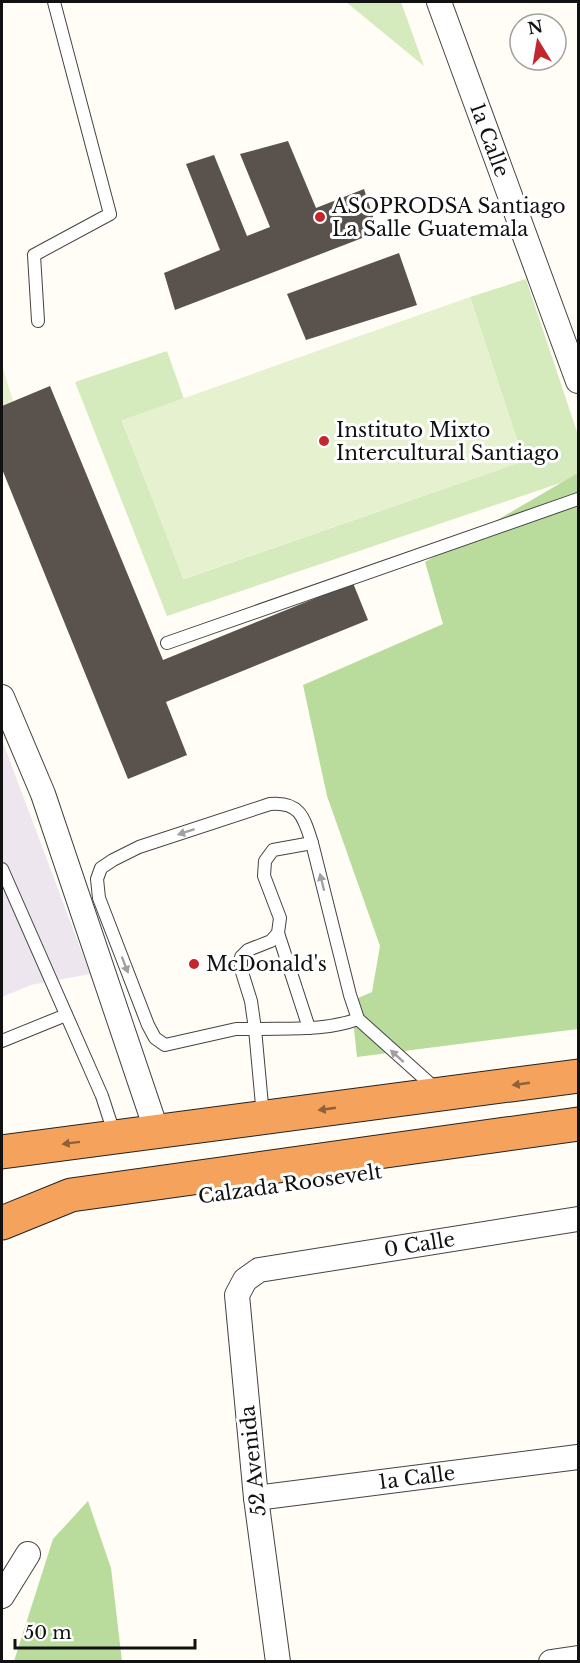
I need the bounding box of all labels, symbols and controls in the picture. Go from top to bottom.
north arrow [508,12,568,72]
text: N [526,16,544,39]
street label: 1a Calle [465,100,514,180]
place label: ASOPRODSA Santiago La Salle Guatemala [331,194,566,241]
marker: ASOPRODSA Santiago La Salle Guatemala [313,210,327,224]
place label: Instituto Mixto Intercultural Santiago [336,418,559,465]
marker: Instituto Mixto Intercultural Santiago [317,434,331,448]
one-way arrow [177,828,195,837]
one-way arrow [316,873,326,892]
place label: McDonald's [206,952,327,976]
one-way arrow [121,956,130,974]
marker: McDonald's [187,957,201,971]
one-way arrow [390,1049,405,1063]
one-way arrow [511,1079,530,1088]
one-way arrow [318,1105,337,1114]
one-way arrow [62,1138,81,1148]
street label: Calzada Roosevelt [197,1159,384,1209]
street label: 0 Calle [382,1227,457,1262]
street label: 52 Avenida [235,1403,271,1518]
street label: 1a Calle [377,1461,456,1494]
scale bar [15,1612,195,1650]
text: 50 m [24,1622,72,1644]

